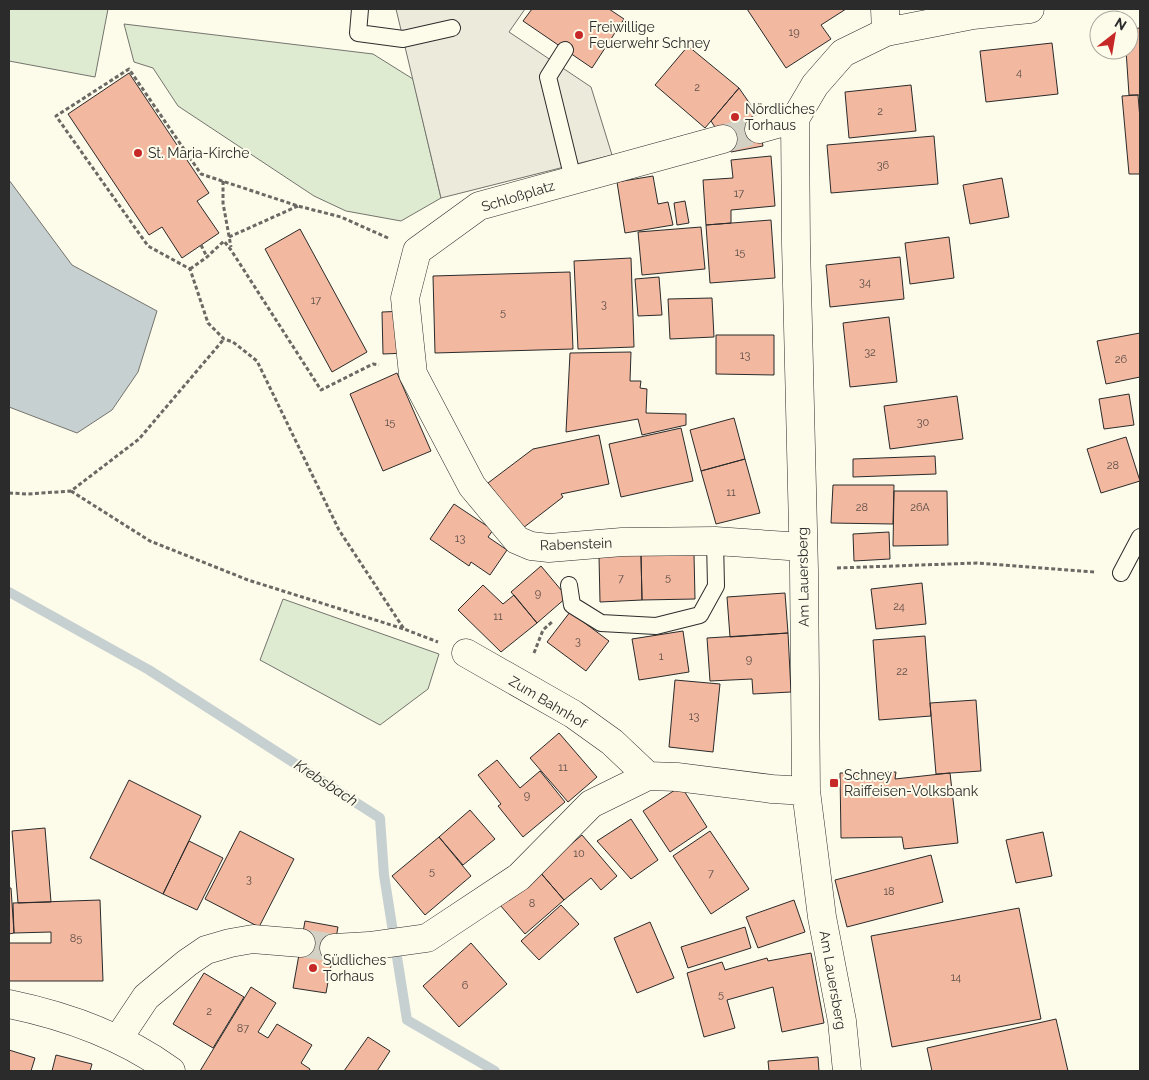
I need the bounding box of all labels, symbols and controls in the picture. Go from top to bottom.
north arrow [1089,10,1139,60]
text: N [1112,14,1129,33]
place label: Freiwillige Feuerwehr Schney [589,19,711,51]
house number: 19 [788,26,800,39]
marker: Freiwillige Feuerwehr Schney [573,29,585,41]
house number: 4 [1016,66,1022,79]
house number: 2 [694,81,700,94]
place label: Nördliches Torhaus [745,101,815,133]
house number: 2 [877,105,883,118]
marker: Nördliches Torhaus [729,111,741,123]
place label: St. Maria-Kirche [148,145,249,161]
marker: St. Maria-Kirche [132,147,144,159]
house number: 36 [877,159,890,172]
street label: Schloßplatz [479,177,557,215]
house number: 17 [734,187,744,200]
house number: 15 [735,246,745,259]
house number: 34 [859,276,871,289]
house number: 17 [311,294,321,307]
house number: 3 [601,298,607,311]
house number: 5 [500,306,506,319]
house number: 32 [864,346,876,359]
house number: 13 [740,349,750,362]
house number: 26 [1115,353,1128,366]
house number: 15 [385,416,395,429]
house number: 30 [917,416,930,429]
house number: 28 [1107,459,1119,472]
house number: 11 [726,486,736,499]
house number: 28 [856,501,868,514]
house number: 26A [910,501,930,514]
street label: Am Lauersberg [794,527,812,627]
house number: 13 [455,532,465,545]
street label: Rabenstein [540,535,612,553]
house number: 5 [665,571,671,584]
house number: 7 [618,572,624,585]
house number: 9 [535,587,541,600]
house number: 24 [893,600,905,613]
house number: 11 [493,610,503,623]
house number: 3 [575,635,581,648]
house number: 1 [659,650,664,663]
house number: 9 [746,653,752,666]
house number: 22 [896,665,908,678]
street label: Zum Bahnhof [506,673,591,732]
house number: 13 [689,710,699,723]
water label: Krebsbach [291,756,361,810]
house number: 11 [558,761,568,774]
place label: Schney Raiffeisen-Volksbank [844,767,979,799]
marker: Schney Raiffeisen-Volksbank [828,777,840,789]
house number: 9 [524,789,530,802]
house number: 10 [573,847,585,860]
house number: 5 [429,865,435,878]
house number: 7 [708,867,714,880]
house number: 3 [246,873,252,886]
house number: 18 [883,885,895,898]
house number: 8 [529,897,535,910]
street label: Am Lauersberg [816,929,850,1031]
house number: 85 [70,932,82,945]
place label: Südliches Torhaus [323,952,386,984]
marker: Südliches Torhaus [307,962,319,974]
house number: 14 [951,971,961,984]
house number: 6 [462,979,469,992]
house number: 5 [718,988,724,1001]
house number: 2 [206,1005,212,1018]
house number: 87 [237,1022,249,1035]

